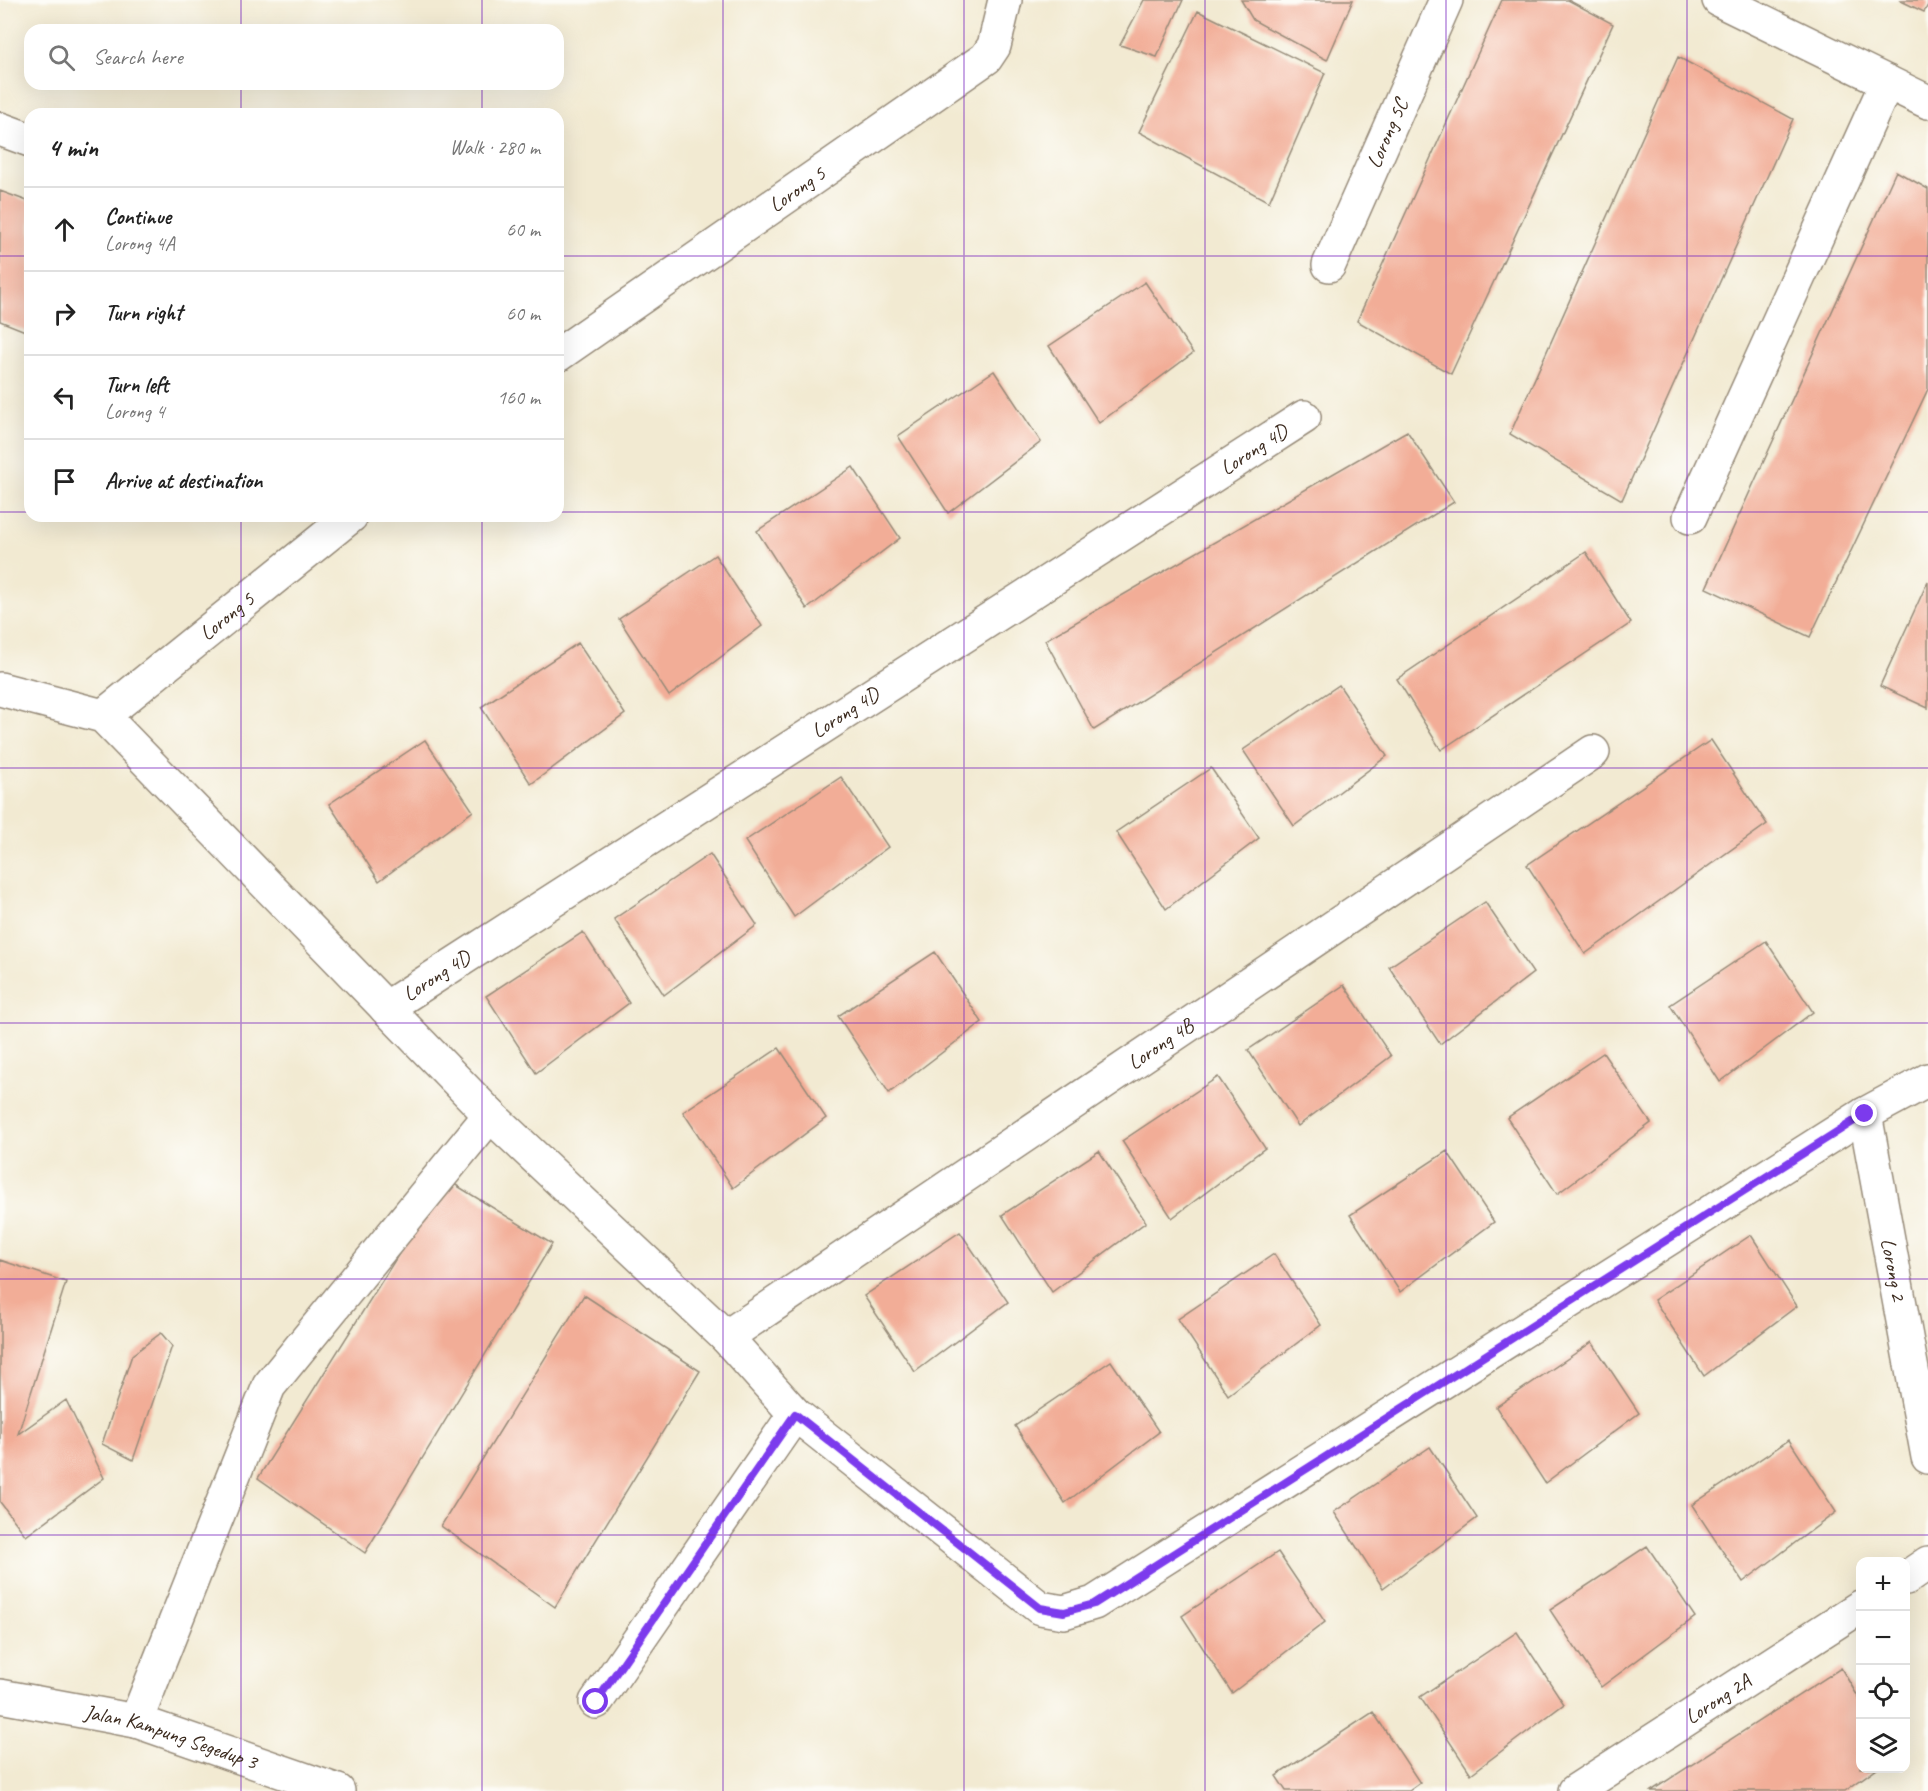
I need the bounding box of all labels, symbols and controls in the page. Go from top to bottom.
search box [24,24,564,90]
icon: search [45,41,78,74]
text: Search here [93,43,183,71]
street label: Lorong 5C [1361,93,1415,172]
text: 4 min [48,131,98,164]
text: Walk · 280 m [450,135,540,160]
street label: Lorong 5 [764,160,832,218]
text: Continue [105,203,171,231]
icon: ahead [48,213,81,246]
text: 60 m [506,217,540,242]
text: Lorong 4A [105,231,175,256]
icon: right [48,297,81,330]
text: Turn right [105,299,182,327]
text: 60 m [506,301,540,326]
text: Turn left [105,371,169,399]
icon: left [48,381,81,414]
text: 160 m [497,385,540,410]
text: Lorong 4 [105,399,165,424]
street label: Lorong 4D [1215,417,1294,481]
icon: arrive [48,465,81,498]
text: Arrive at destination [105,467,262,495]
street label: Lorong 5 [194,585,261,646]
street label: Lorong 4D [807,680,885,744]
street label: Lorong 4D [398,943,477,1007]
street label: Lorong 4B [1123,1011,1200,1075]
route end [1851,1100,1877,1126]
street label: Lorong 2 [1875,1236,1912,1304]
map controls [1856,1557,1910,1773]
button: + [1856,1557,1910,1611]
button: − [1856,1611,1910,1665]
button: locate [1856,1665,1910,1719]
street label: Lorong 2A [1680,1667,1757,1730]
route start [582,1688,608,1714]
street label: Jalan Kampung Segedup 3 [81,1699,262,1776]
button: layers [1856,1719,1910,1773]

